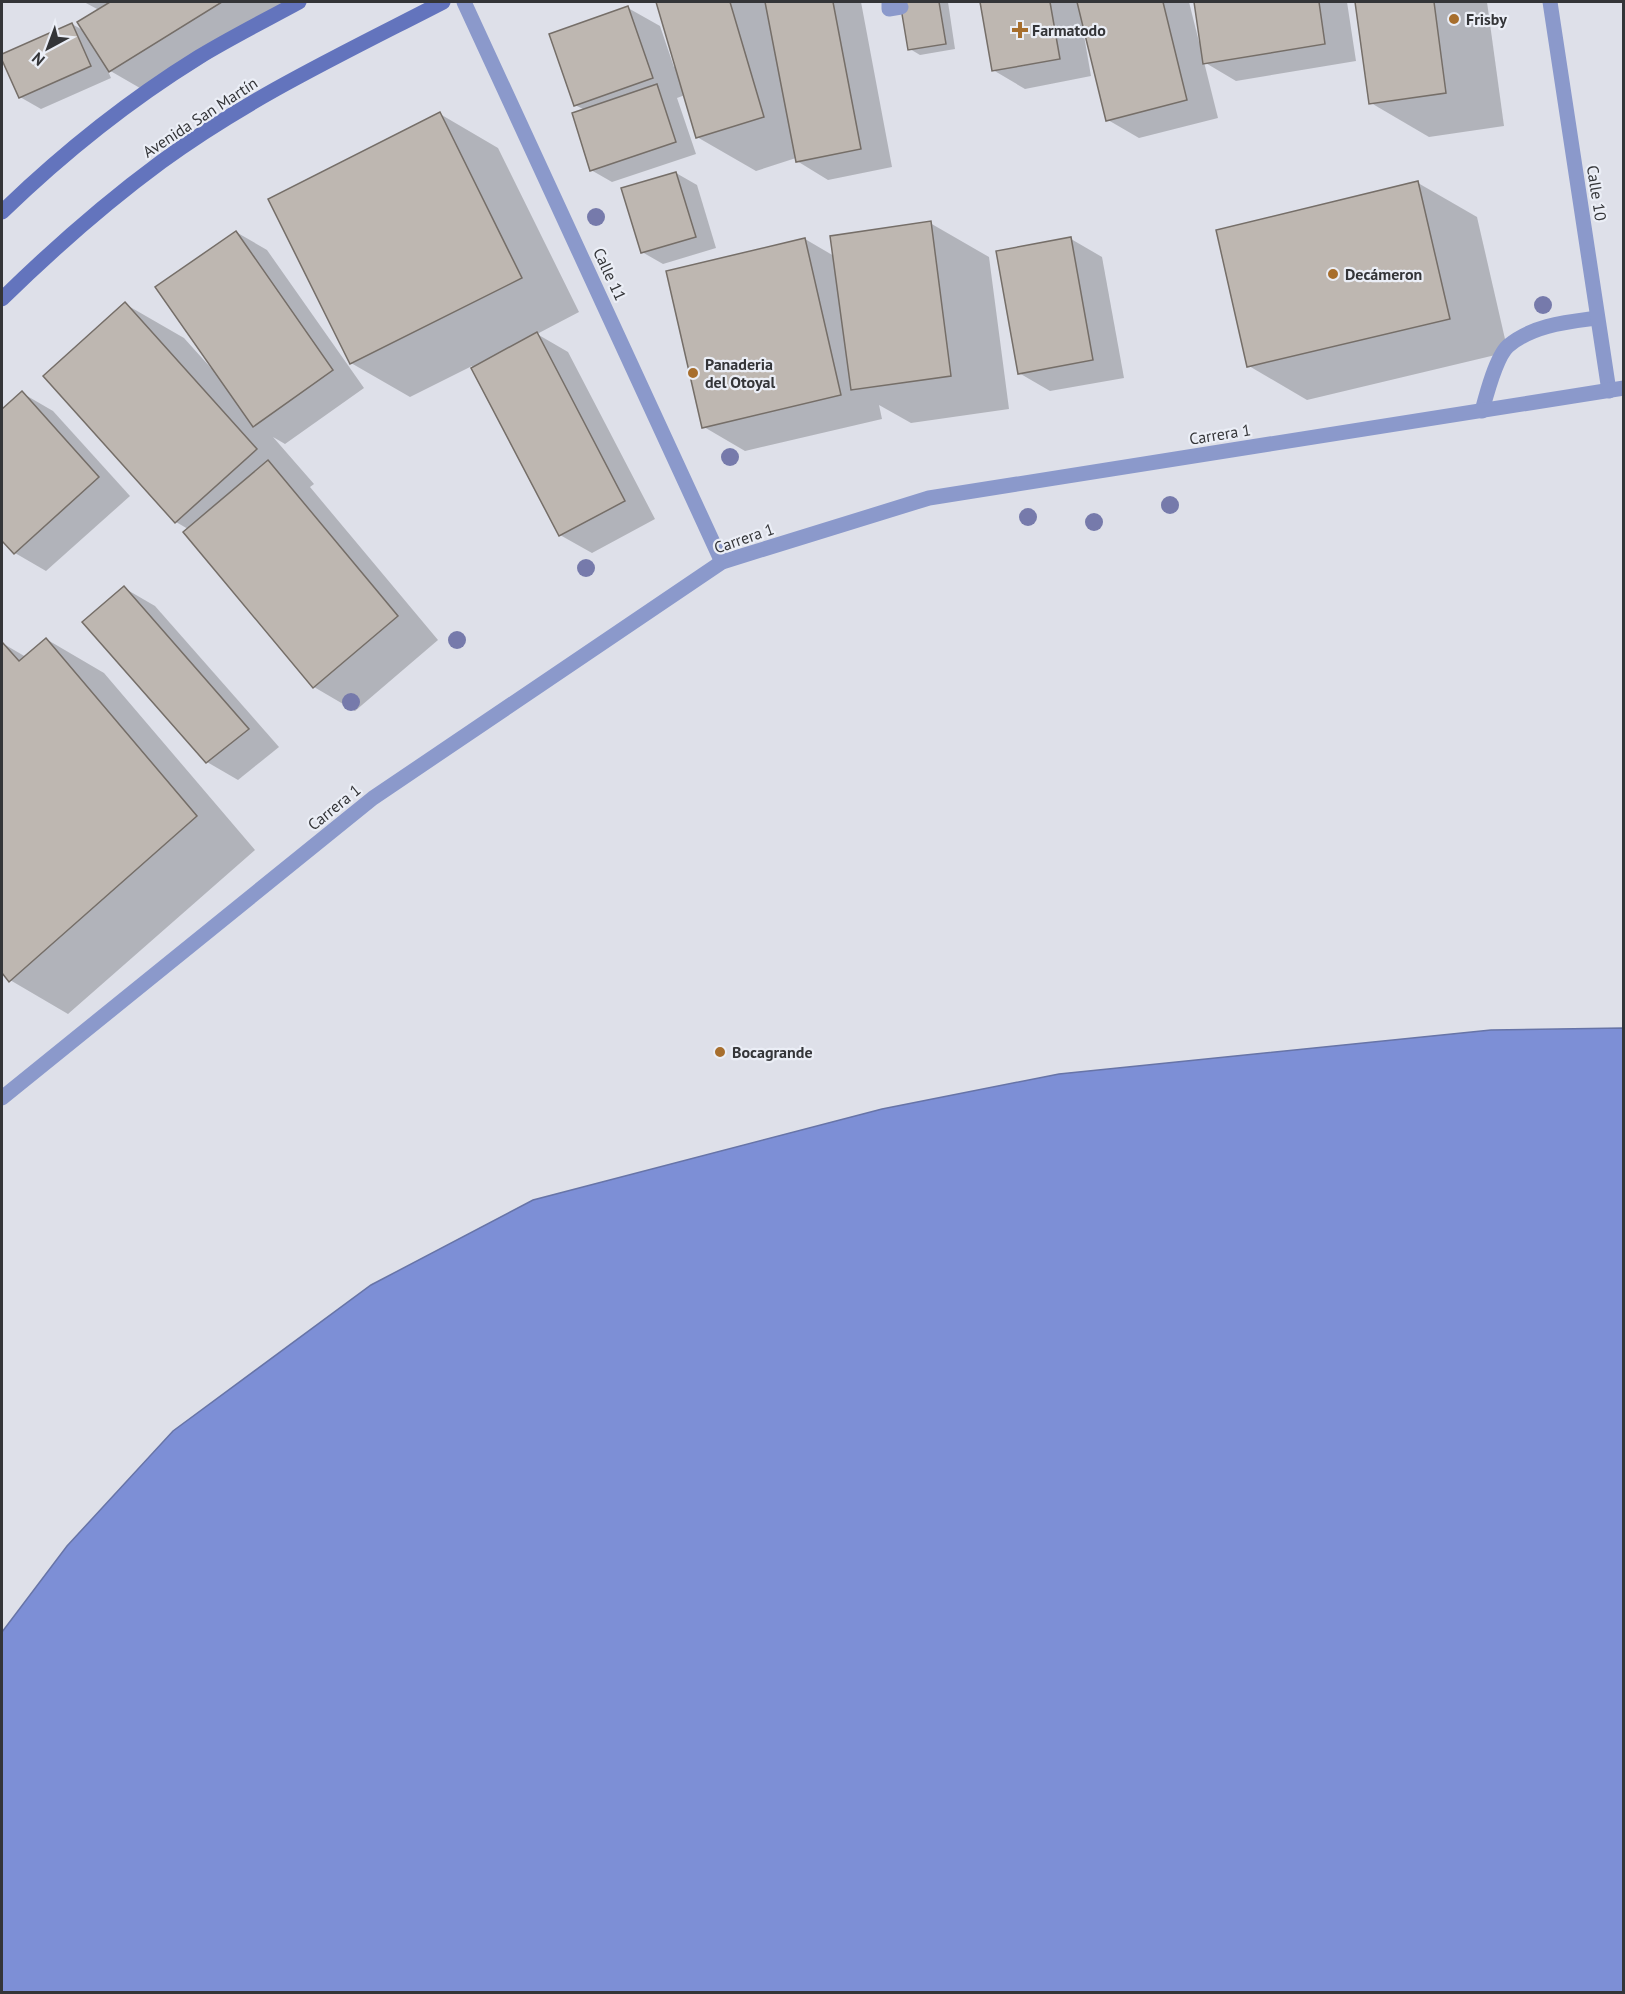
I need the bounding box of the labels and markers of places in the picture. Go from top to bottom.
place label: Frisby [1466,9,1507,29]
marker: Frisby [1447,12,1461,26]
place label: Farmatodo [1032,20,1106,40]
marker: Farmatodo [1013,23,1027,37]
place label: Decámeron [1345,264,1422,284]
marker: Decámeron [1326,267,1340,281]
place label: Panaderia del Otoyal [705,354,776,392]
marker: Panaderia del Otoyal [686,366,700,380]
place label: Bocagrande [732,1042,813,1062]
marker: Bocagrande [713,1045,727,1059]

